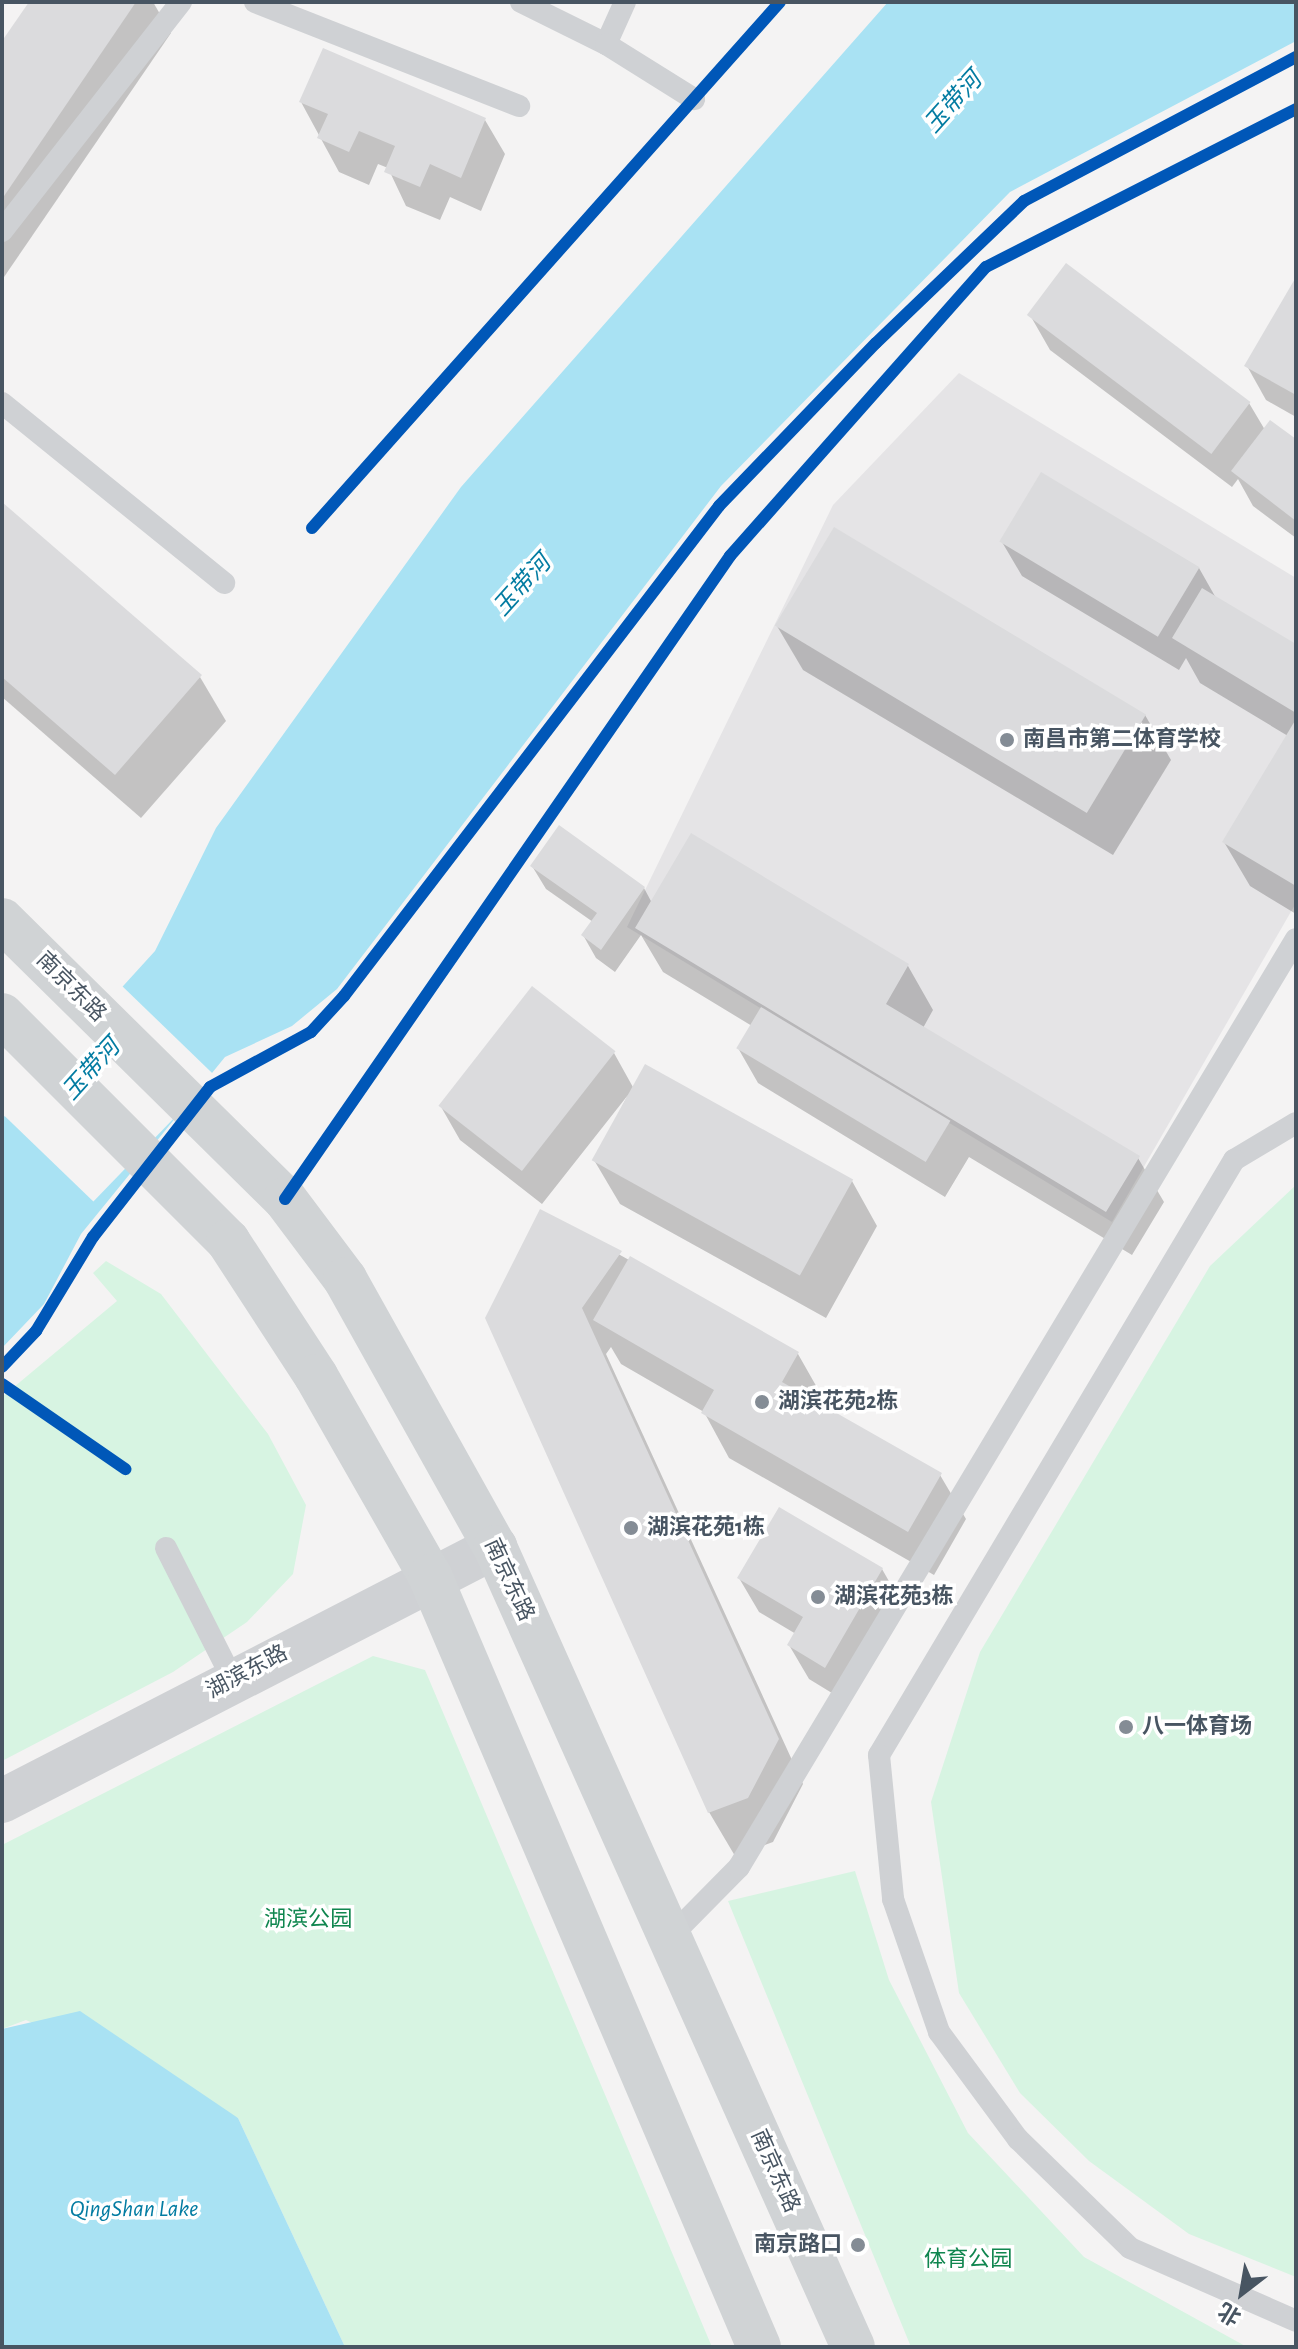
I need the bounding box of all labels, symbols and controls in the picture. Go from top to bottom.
water label: 玉带河 [919,67,989,139]
water label: 玉带河 [488,550,558,622]
place label: 南昌市第二体育学校 [1023,727,1221,753]
marker: 南昌市第二体育学校 [998,731,1016,749]
street label: 南京东路 [31,947,111,1027]
water label: 玉带河 [57,1034,127,1106]
place label: 湖滨花苑2栋 [778,1389,898,1415]
marker: 湖滨花苑2栋 [753,1393,771,1411]
place label: 湖滨花苑1栋 [647,1515,765,1541]
marker: 湖滨花苑1栋 [622,1519,640,1537]
street label: 南京东路 [478,1535,540,1625]
place label: 湖滨花苑3栋 [834,1584,953,1610]
marker: 湖滨花苑3栋 [809,1588,827,1606]
street label: 湖滨东路 [202,1640,292,1704]
place label: 八一体育场 [1142,1714,1252,1740]
marker: 八一体育场 [1117,1718,1135,1736]
park label: 湖滨公园 [264,1907,352,1933]
street label: 南京东路 [745,2125,805,2217]
water label: QingShan Lake [70,2196,198,2224]
place label: 南京路口 [754,2232,842,2258]
marker: 南京路口 [849,2236,867,2254]
park label: 体育公园 [924,2247,1012,2273]
north arrow [1202,2253,1282,2333]
text: 北 [1215,2298,1245,2329]

